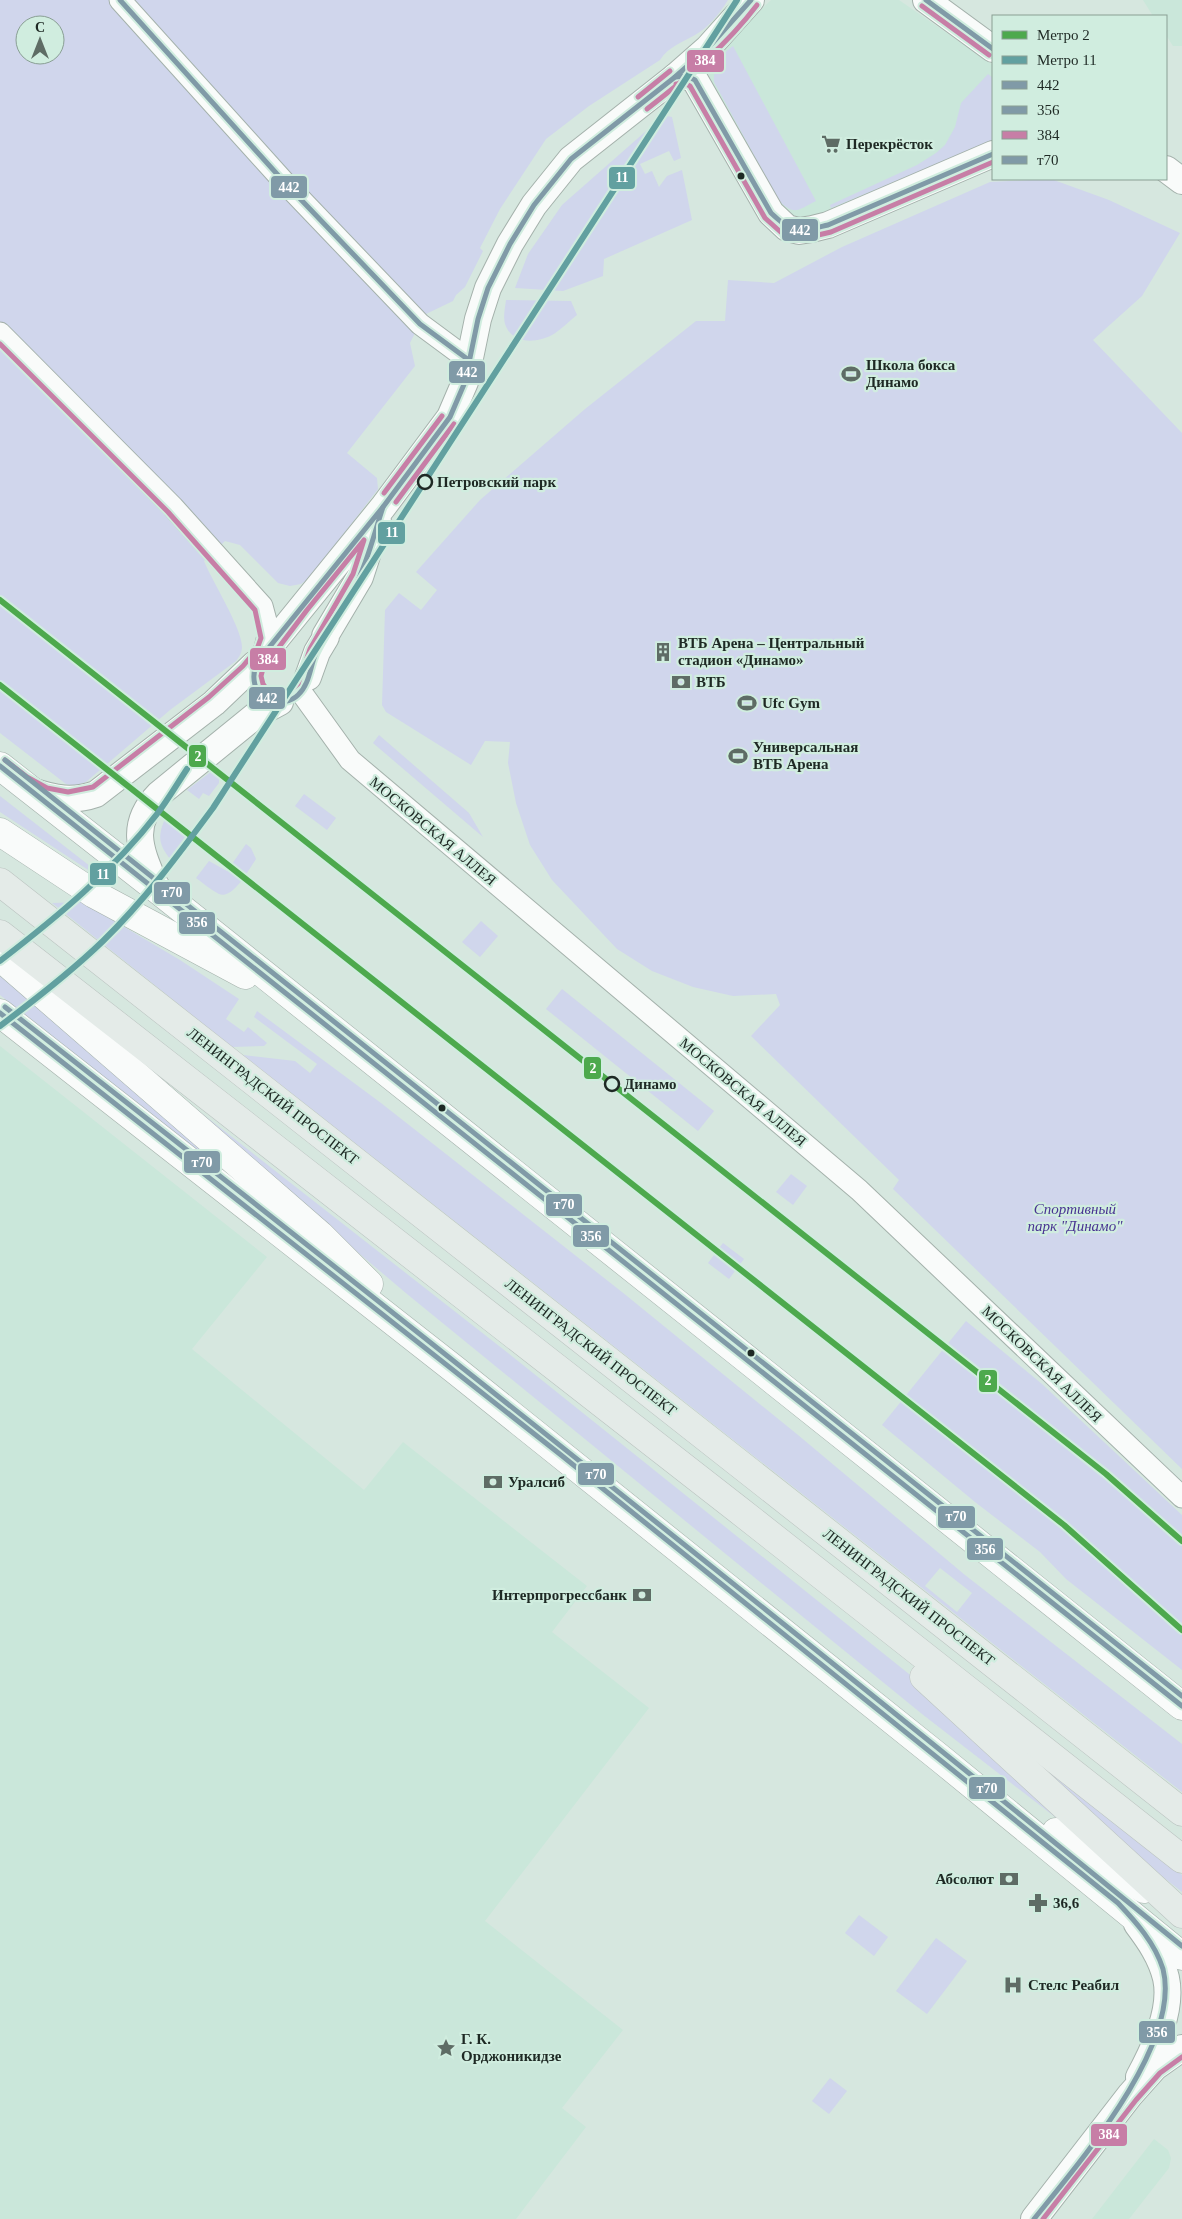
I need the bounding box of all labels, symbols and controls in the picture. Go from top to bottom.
north arrow [15,15,65,65]
legend [992,15,1167,180]
text: С [35,20,45,35]
text: Метро 2 [1037,27,1090,43]
line badge: 384 [686,49,725,73]
text: Метро 11 [1037,52,1097,68]
text: 384 [695,53,716,68]
text: 442 [1037,77,1060,93]
text: 356 [1037,102,1060,118]
text: 384 [1037,127,1060,143]
supermarket icon: Перекрёсток [820,133,842,155]
place label: Перекрёсток [846,136,933,152]
text: т70 [1037,152,1059,168]
line badge: 11 [608,166,636,190]
text: 11 [615,170,629,185]
unlabelled marker [736,171,746,181]
line badge: 442 [270,175,308,199]
text: 442 [279,180,300,195]
line badge: 442 [781,218,819,242]
text: 442 [790,223,811,238]
place label: Школа бокса Динамо [866,357,956,390]
line badge: 442 [448,360,486,384]
sports icon: Школа бокса Динамо [840,363,862,385]
text: 442 [457,365,478,380]
marker: Петровский парк [417,474,433,490]
place label: Петровский парк [437,474,556,490]
line badge: 11 [377,521,406,545]
text: 11 [385,525,399,540]
place label: ВТБ Арена – Центральный стадион «Динамо» [678,635,865,668]
building icon: ВТБ Арена – Центральный стадион «Динамо» [652,641,674,663]
line badge: 384 [249,647,287,671]
text: 384 [258,652,279,667]
bank icon: ВТБ [670,671,692,693]
place label: ВТБ [696,674,726,690]
line badge: 442 [248,686,286,710]
text: 442 [257,691,278,706]
sports icon: Ufc Gym [736,692,758,714]
place label: Ufc Gym [762,695,820,711]
place label: Универсальная ВТБ Арена [753,739,858,772]
line badge: 2 [188,744,207,768]
sports icon: Универсальная ВТБ Арена [727,745,749,767]
text: 2 [195,749,202,764]
street label: МОСКОВСКАЯ АЛЛЕЯ [367,774,499,888]
line badge: 11 [89,862,117,886]
text: 11 [96,867,110,882]
line badge: т70 [153,881,191,905]
text: т70 [162,885,182,900]
line badge: 356 [178,911,216,935]
text: 356 [187,915,208,930]
street label: ЛЕНИНГРАДСКИЙ ПРОСПЕКТ [184,1024,362,1168]
street label: МОСКОВСКАЯ АЛЛЕЯ [677,1035,809,1149]
line badge: 2 [583,1056,602,1080]
text: 2 [590,1061,597,1076]
marker: Динамо [604,1076,620,1092]
place label: Динамо [624,1076,677,1092]
unlabelled marker [437,1103,447,1113]
line badge: т70 [183,1150,221,1174]
text: т70 [192,1155,212,1170]
line badge: т70 [545,1193,583,1217]
text: т70 [554,1197,574,1212]
park label: Спортивный парк "Динамо" [1028,1201,1123,1234]
line badge: 356 [572,1224,610,1248]
text: 356 [581,1229,602,1244]
street label: ЛЕНИНГРАДСКИЙ ПРОСПЕКТ [502,1275,680,1419]
street label: МОСКОВСКАЯ АЛЛЕЯ [979,1303,1105,1425]
unlabelled marker [746,1348,756,1358]
line badge: 2 [978,1369,998,1393]
text: 2 [985,1373,992,1388]
line badge: т70 [577,1462,615,1486]
text: т70 [586,1467,606,1482]
bank icon: Уралсиб [482,1471,504,1493]
place label: Уралсиб [508,1474,565,1490]
line badge: т70 [937,1505,976,1529]
text: т70 [946,1509,966,1524]
street label: ЛЕНИНГРАДСКИЙ ПРОСПЕКТ [820,1525,998,1669]
line badge: 356 [966,1537,1004,1561]
text: 356 [975,1542,996,1557]
bank icon: Интерпрогрессбанк [631,1584,653,1606]
place label: Интерпрогрессбанк [492,1587,627,1603]
line badge: т70 [968,1776,1006,1800]
text: т70 [977,1781,997,1796]
bank icon: Абсолют [998,1868,1020,1890]
place label: Абсолют [935,1871,995,1887]
pharmacy icon: 36,6 [1027,1892,1049,1914]
place label: 36,6 [1053,1895,1080,1911]
hospital icon: Стелс Реабил [1002,1974,1024,1996]
place label: Стелс Реабил [1028,1977,1120,1993]
line badge: 356 [1138,2020,1176,2044]
text: 356 [1147,2025,1168,2040]
place label: Г. К. Орджоникидзе [461,2031,562,2064]
place icon: Г. К. Орджоникидзе [435,2037,457,2059]
line badge: 384 [1090,2123,1128,2147]
text: 384 [1099,2127,1120,2142]

